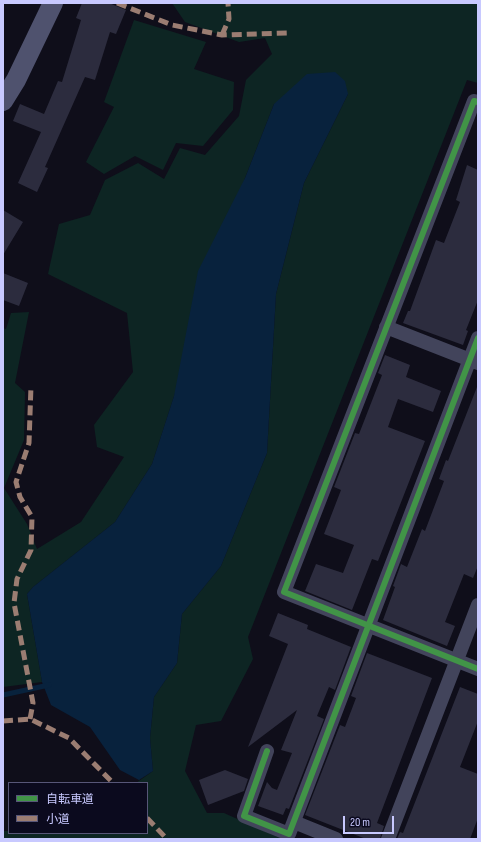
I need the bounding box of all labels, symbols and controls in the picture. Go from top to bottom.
legend [8,782,148,834]
text: 自転車道 [46,792,94,807]
scale bar [345,808,396,834]
text: 小道 [46,812,70,827]
text: 20 m [350,815,370,830]

